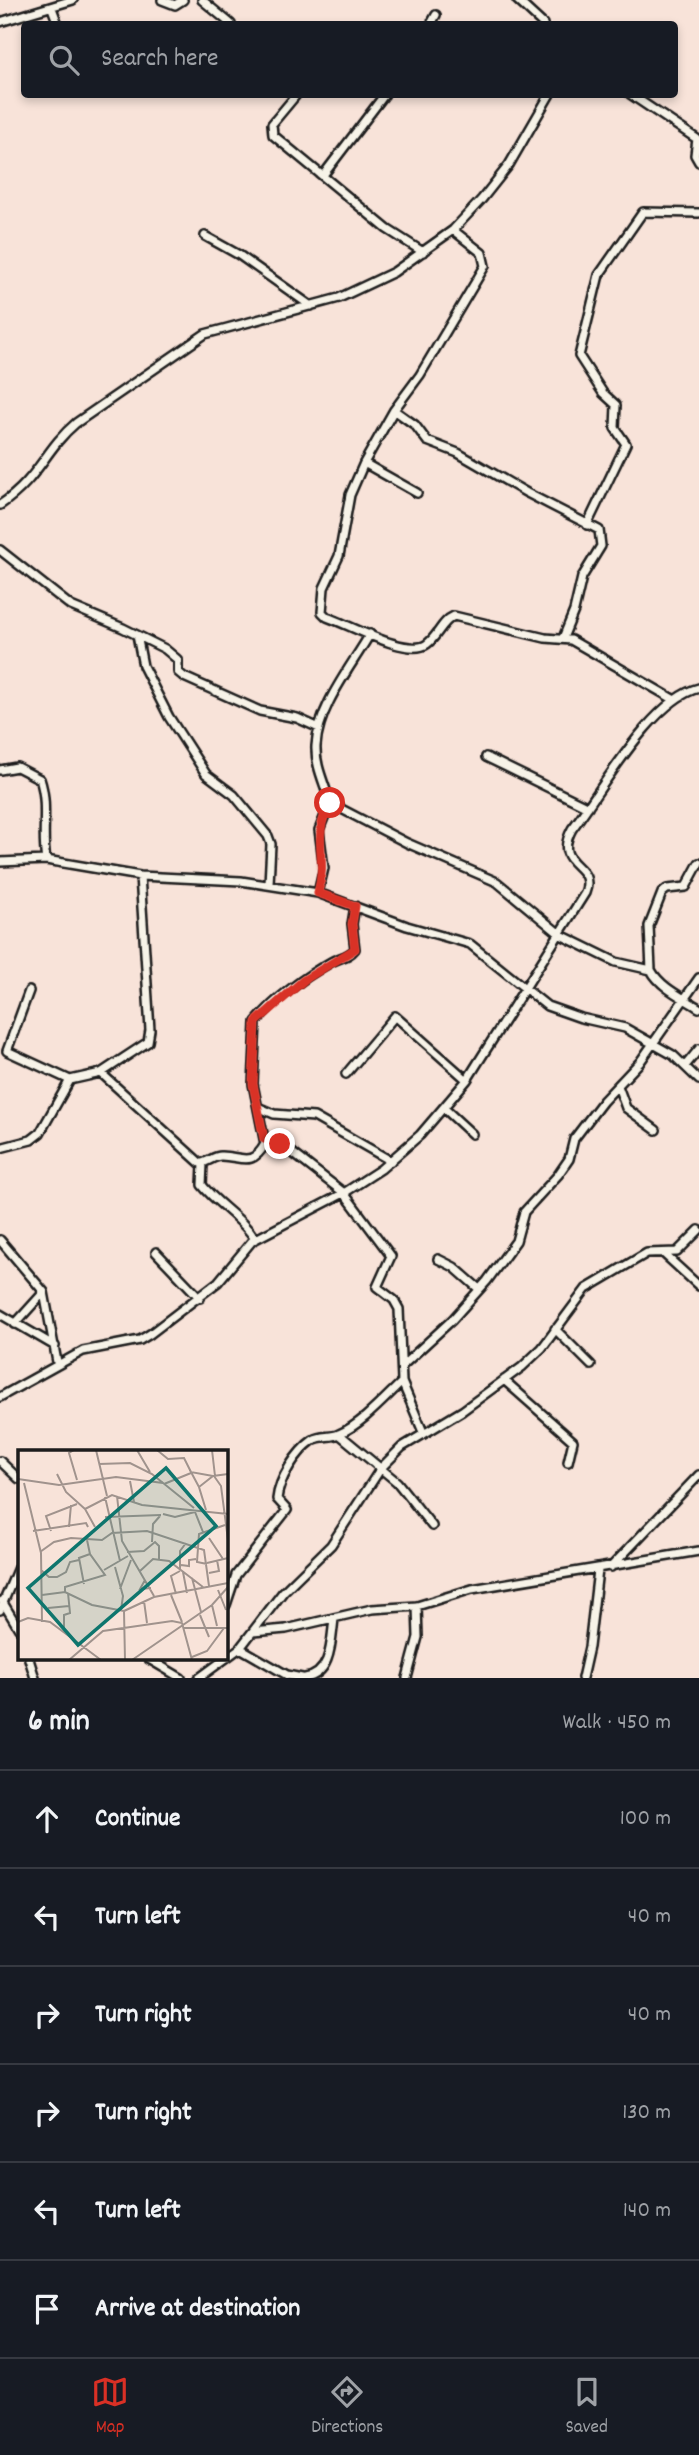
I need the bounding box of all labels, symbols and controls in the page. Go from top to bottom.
search box [21,21,678,98]
icon: search [45,41,83,79]
text: Search here [101,41,219,78]
route start [314,787,345,818]
route end [264,1128,295,1159]
inset map [18,1450,228,1660]
text: 6 min [28,1702,90,1745]
text: Walk · 450 m [563,1707,671,1740]
icon: ahead [28,1800,66,1838]
text: Continue [95,1801,180,1838]
text: 100 m [620,1803,671,1836]
icon: left [28,1898,66,1936]
text: Turn left [95,1899,181,1936]
text: 40 m [628,1901,671,1934]
icon: right [28,1996,66,2034]
text: Turn right [95,1997,192,2034]
text: 40 m [628,1999,671,2032]
icon: right [28,2094,66,2132]
text: Turn right [95,2095,192,2132]
text: 130 m [622,2097,671,2130]
icon: left [28,2192,66,2230]
text: Turn left [95,2193,181,2230]
text: 140 m [623,2195,671,2228]
icon: arrive [28,2290,66,2328]
text: Arrive at destination [95,2291,300,2328]
tab: Map [91,2373,129,2442]
tab: Directions [311,2373,383,2442]
tab: Saved [565,2373,608,2442]

